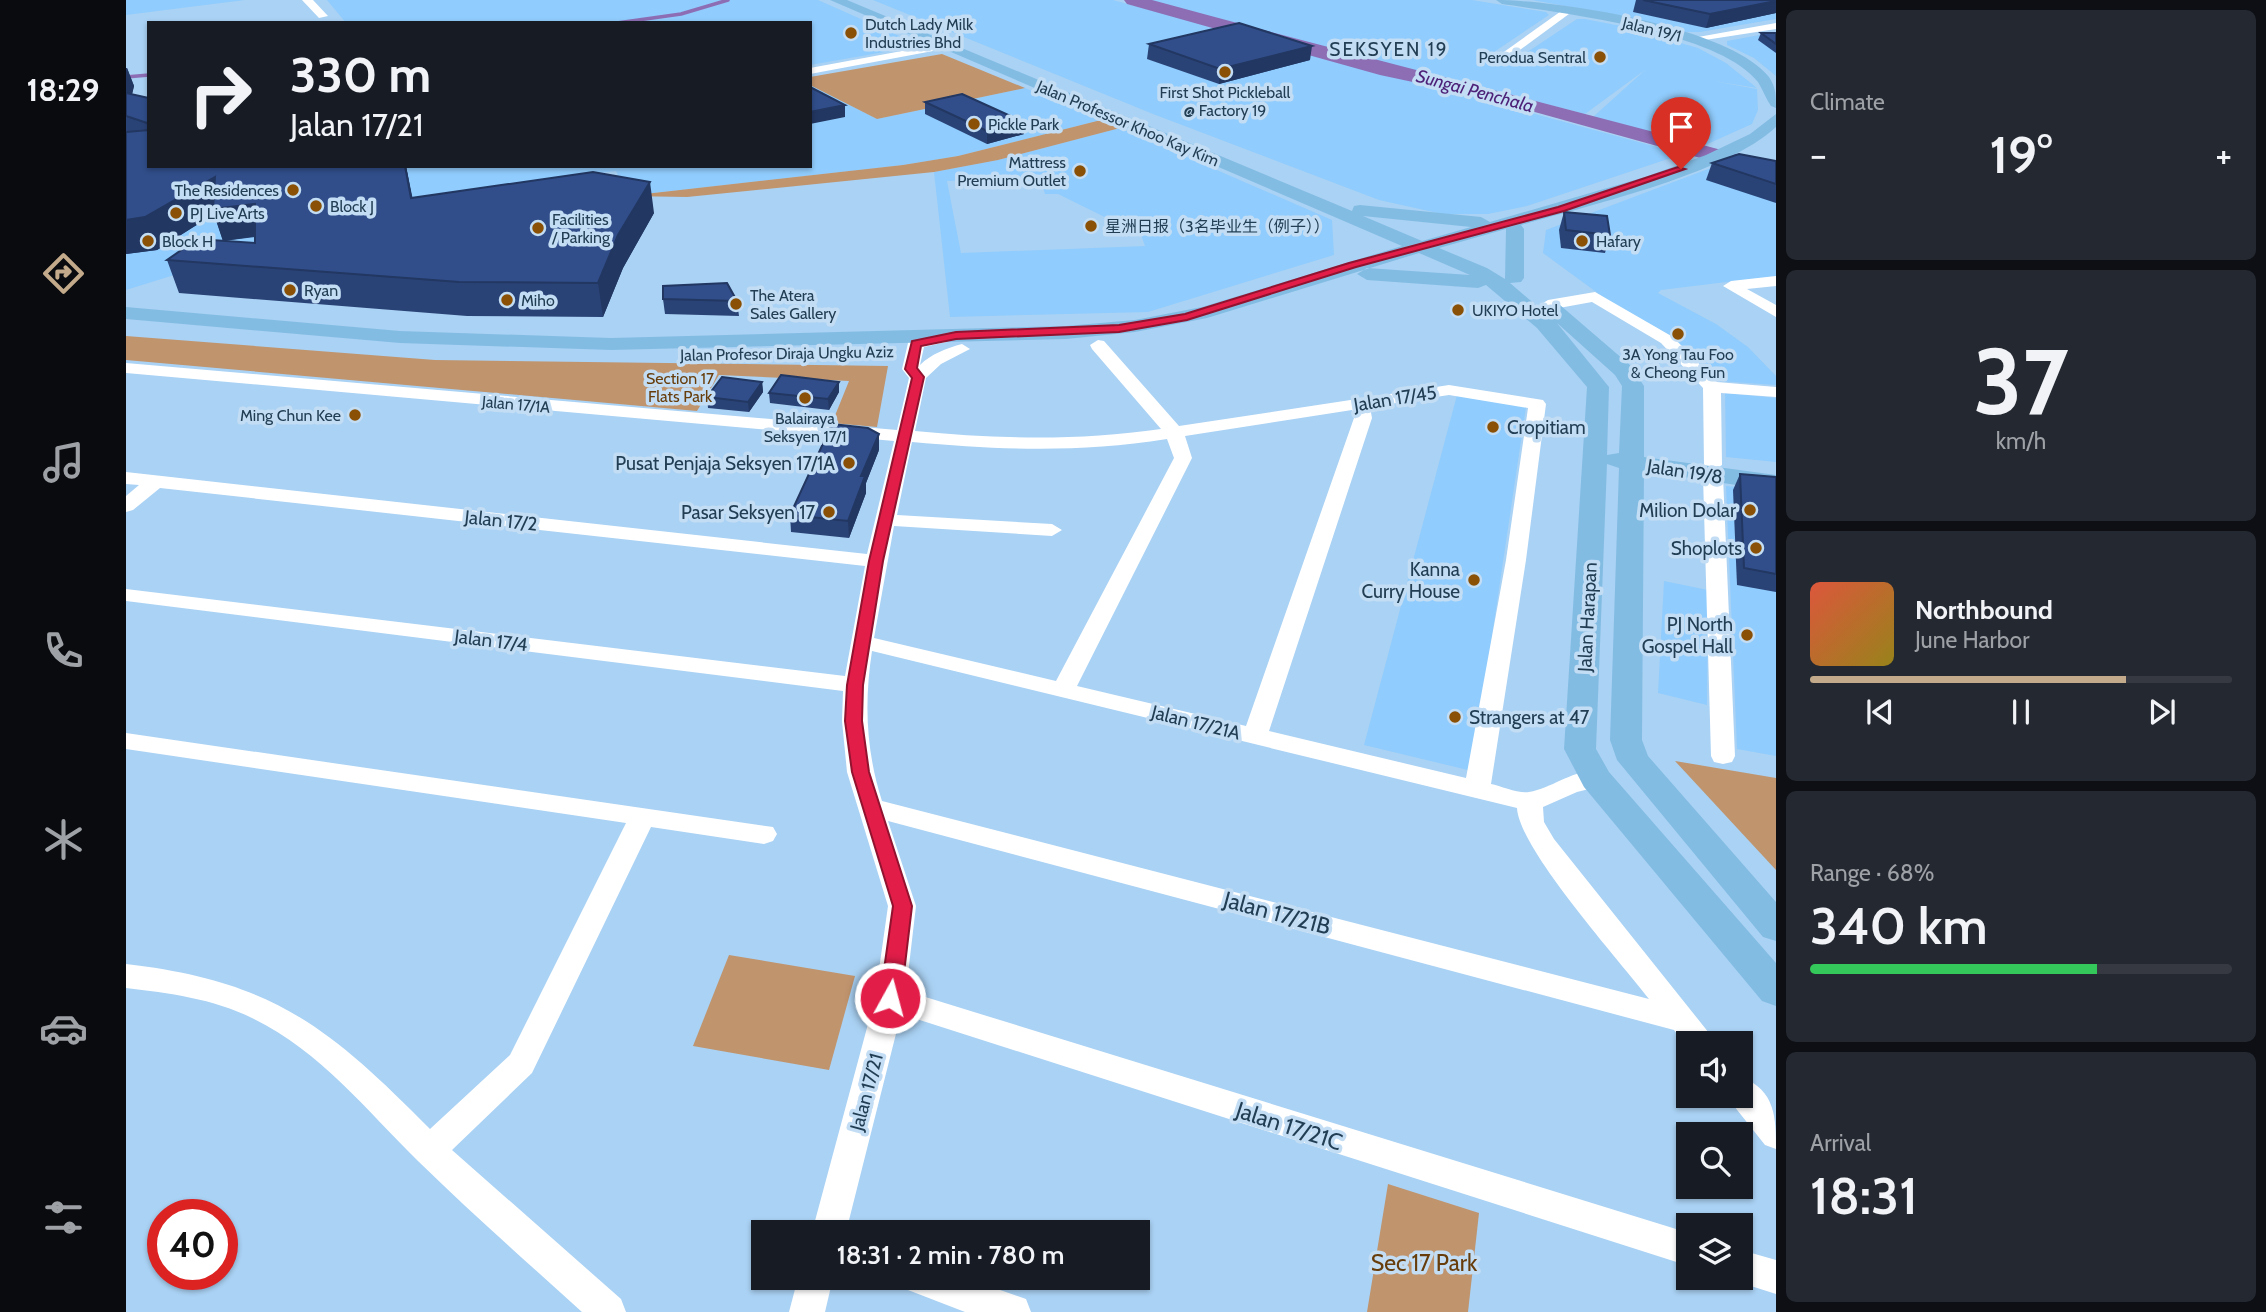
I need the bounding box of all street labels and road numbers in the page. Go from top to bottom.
street label: Jalan 19/1 [1620,13,1683,46]
street label: Jalan Professor Khoo Kay Kim [1033,76,1222,171]
street label: Jalan Profesor Diraja Ungku Aziz [679,342,894,365]
street label: Jalan 17/45 [1351,381,1438,417]
street label: Jalan 17/1A [480,392,551,417]
street label: Jalan 19/8 [1644,454,1724,489]
street label: Jalan 17/2 [462,505,538,536]
street label: Jalan Harapan [1573,562,1602,674]
street label: Jalan 17/4 [452,624,529,656]
street label: Jalan 17/21A [1148,700,1243,745]
street label: Jalan 17/21B [1219,885,1334,941]
street label: Jalan 17/21 [845,1051,888,1134]
street label: Jalan 17/21C [1231,1095,1346,1156]

